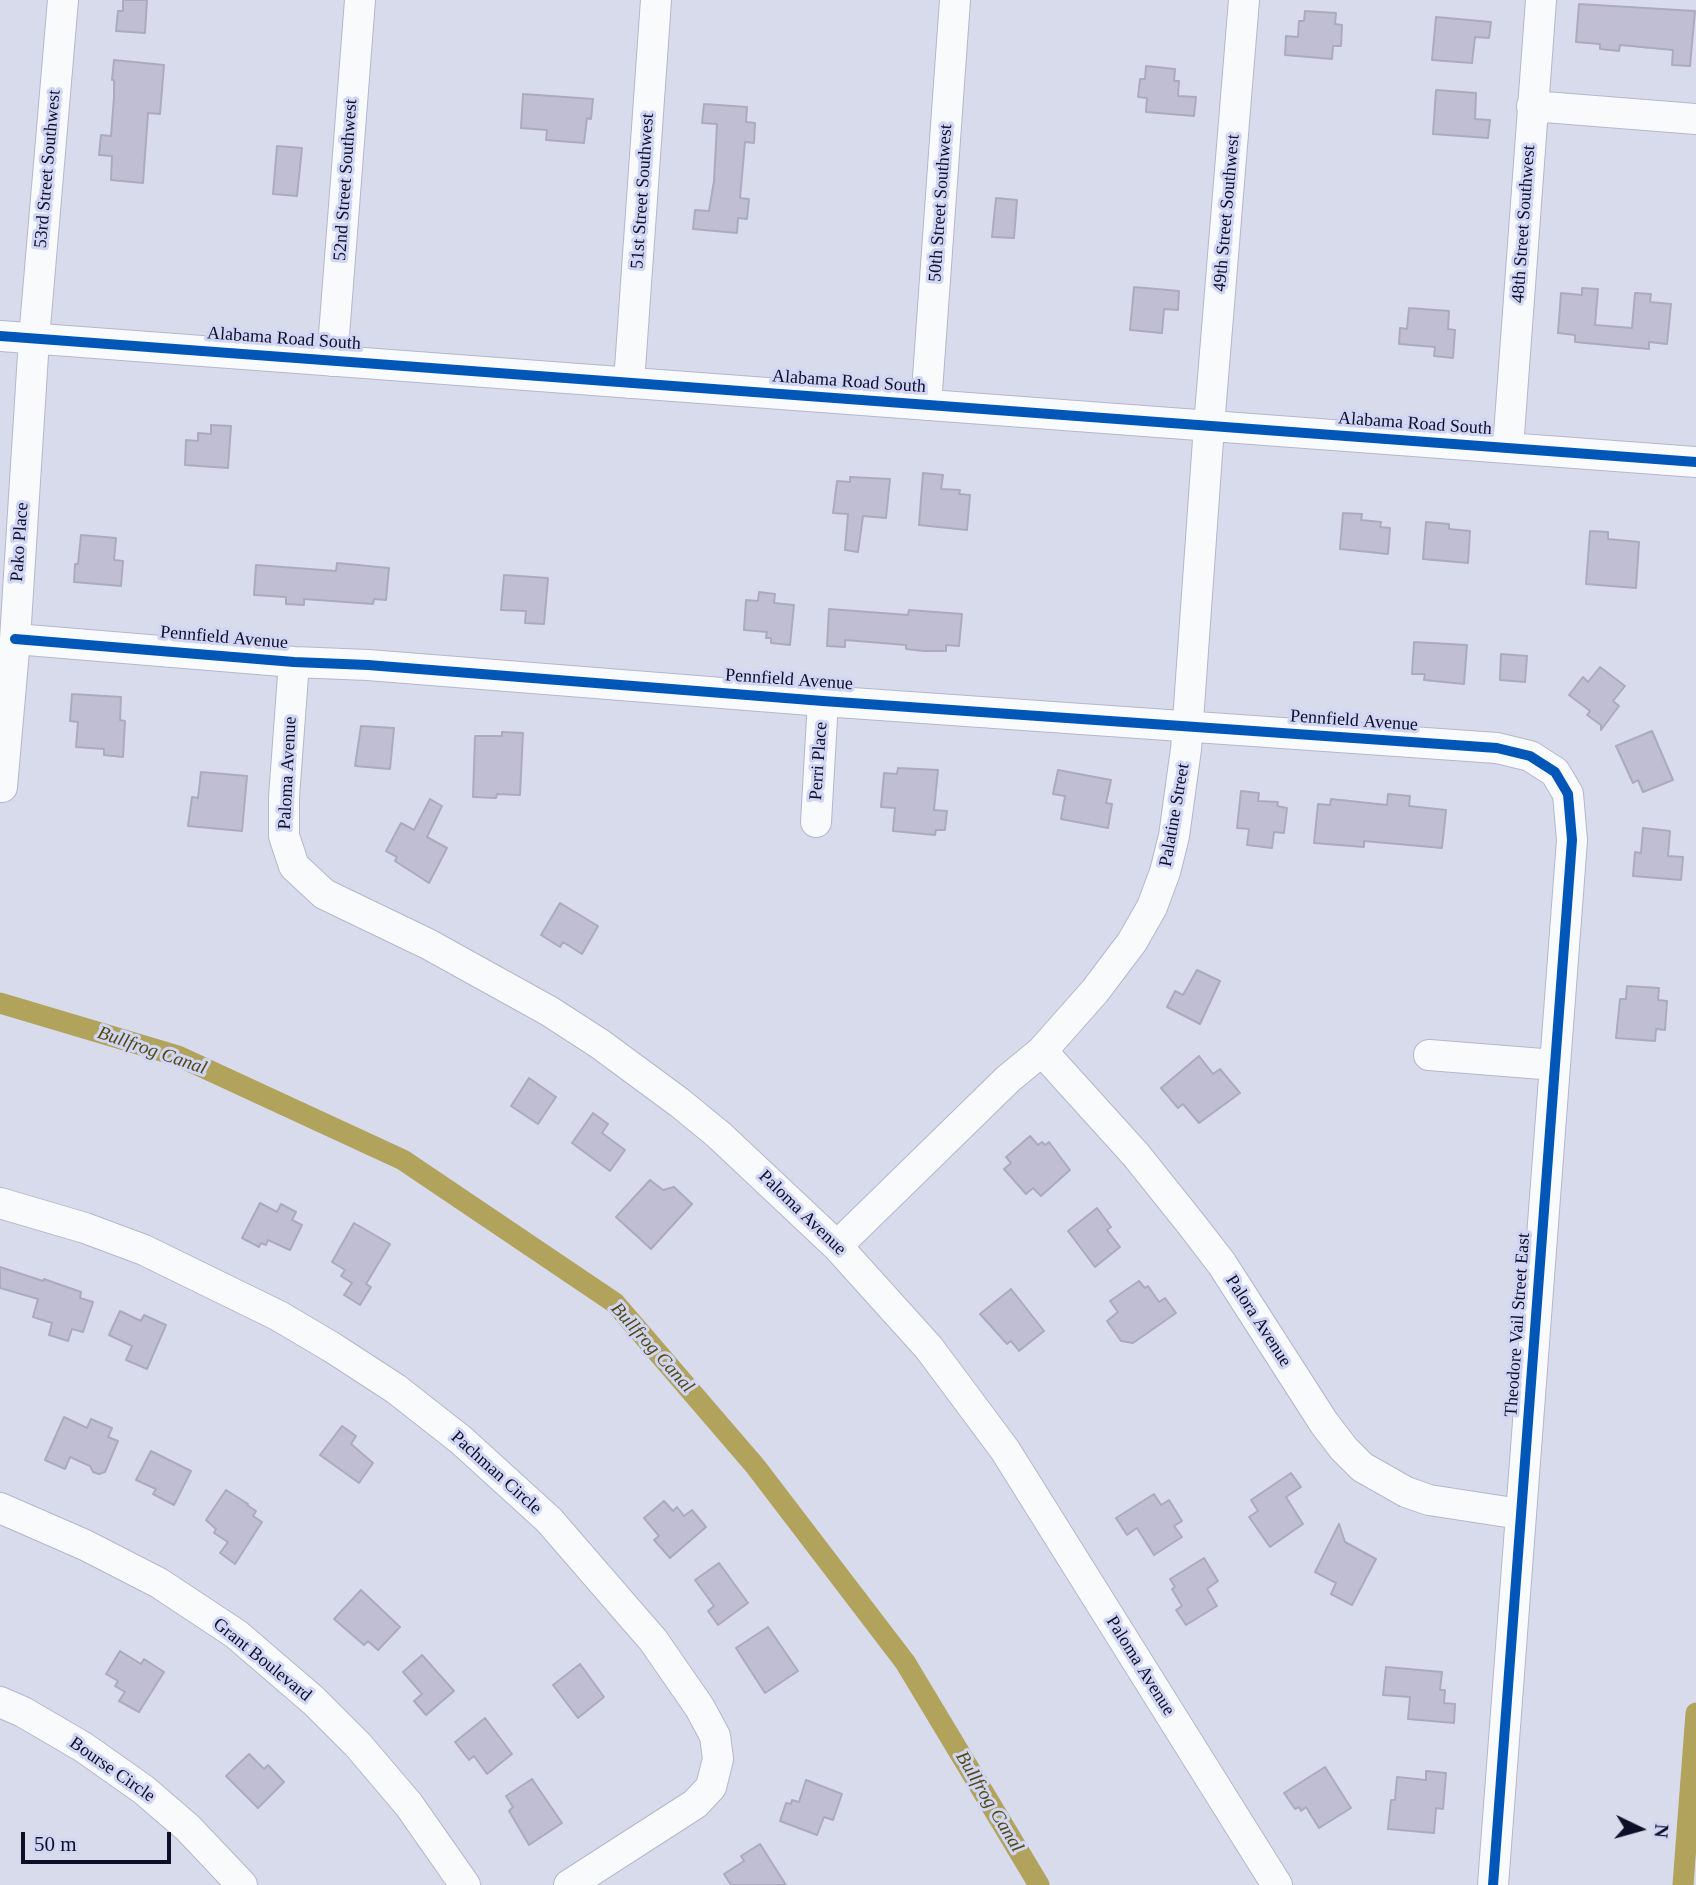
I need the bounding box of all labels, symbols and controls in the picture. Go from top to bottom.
street label: 53rd Street Southwest [30,89,66,249]
street label: 52nd Street Southwest [330,98,362,262]
street label: 51st Street Southwest [627,112,659,270]
street label: 50th Street Southwest [925,123,957,283]
street label: 49th Street Southwest [1209,133,1245,293]
street label: 48th Street Southwest [1508,144,1540,304]
street label: Alabama Road South [206,323,362,355]
street label: Alabama Road South [771,366,927,398]
street label: Alabama Road South [1337,408,1493,440]
street label: Pako Place [6,502,34,582]
street label: Pennfield Avenue [159,622,289,654]
street label: Pennfield Avenue [724,665,854,695]
street label: Pennfield Avenue [1289,706,1419,736]
street label: Paloma Avenue [274,716,302,830]
street label: Perri Place [805,721,833,801]
street label: Palatine Street [1155,762,1195,868]
water label: Bullfrog Canal [94,1022,210,1080]
street label: Paloma Avenue [754,1166,850,1260]
street label: Theodore Vail Street East [1501,1232,1535,1418]
street label: Palora Avenue [1220,1271,1296,1371]
water label: Bullfrog Canal [605,1298,699,1398]
street label: Pachman Circle [446,1427,546,1519]
street label: Paloma Avenue [1101,1612,1179,1720]
street label: Grant Boulevard [208,1614,316,1706]
street label: Bourse Circle [65,1733,159,1807]
water label: Bullfrog Canal [950,1747,1028,1857]
north arrow [1605,1794,1675,1864]
scale bar [24,1818,175,1862]
text: N [1650,1823,1672,1839]
text: 50 m [34,1832,77,1856]

